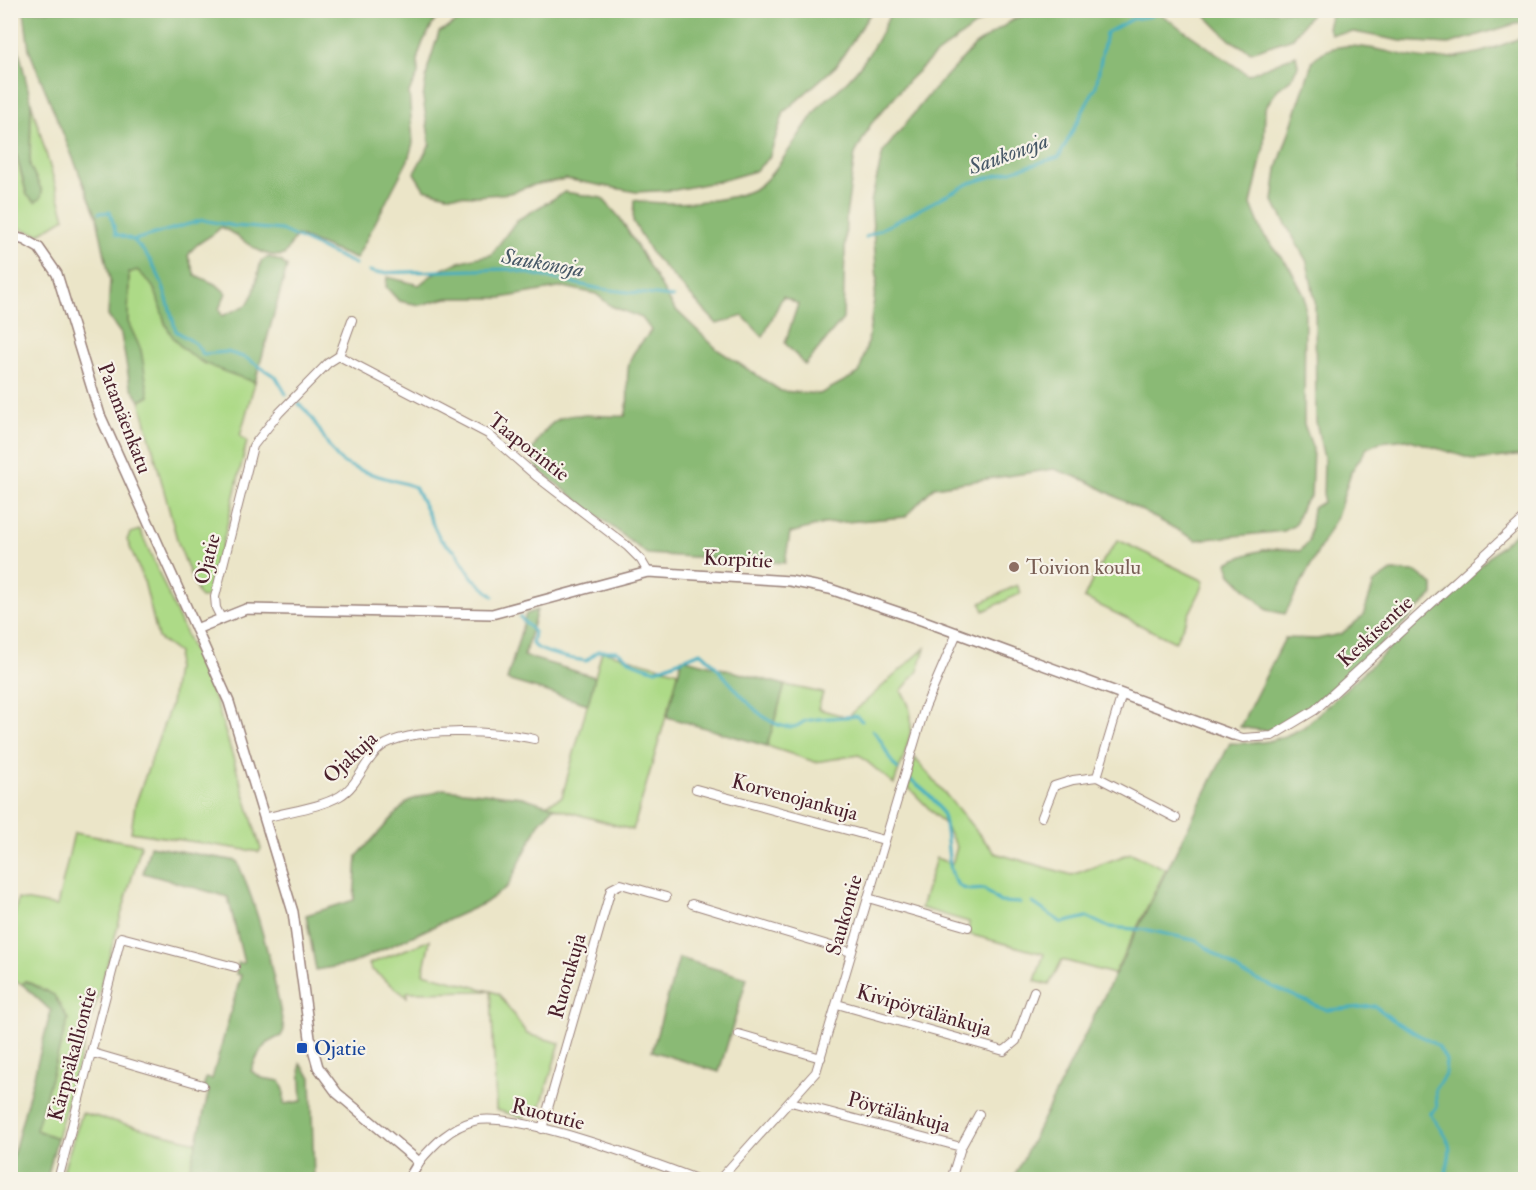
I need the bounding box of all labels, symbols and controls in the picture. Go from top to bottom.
water label: Saukonoja [964,127,1052,182]
water label: Saukonoja [498,242,586,284]
street label: Patamäenkatu [91,359,158,478]
street label: Taaporintie [482,407,575,488]
street label: Ojatie [188,531,227,587]
street label: Korpitie [703,544,774,575]
place label: Toivion koulu [1026,554,1141,581]
marker: Toivion koulu [1007,560,1021,574]
street label: Keskisentie [1332,589,1419,673]
street label: Ojakuja [317,725,384,789]
street label: Korvenojankuja [729,768,861,827]
street label: Saukontie [820,871,869,959]
street label: Ruotukuja [542,930,593,1022]
street label: Kivipöytälänkuja [853,978,995,1043]
street label: Kärppäkalliontie [42,984,103,1124]
place label: Ojatie [314,1035,366,1062]
marker: Ojatie [295,1041,309,1055]
street label: Pöytälänkuja [844,1086,954,1139]
street label: Ruotutie [508,1092,587,1137]

